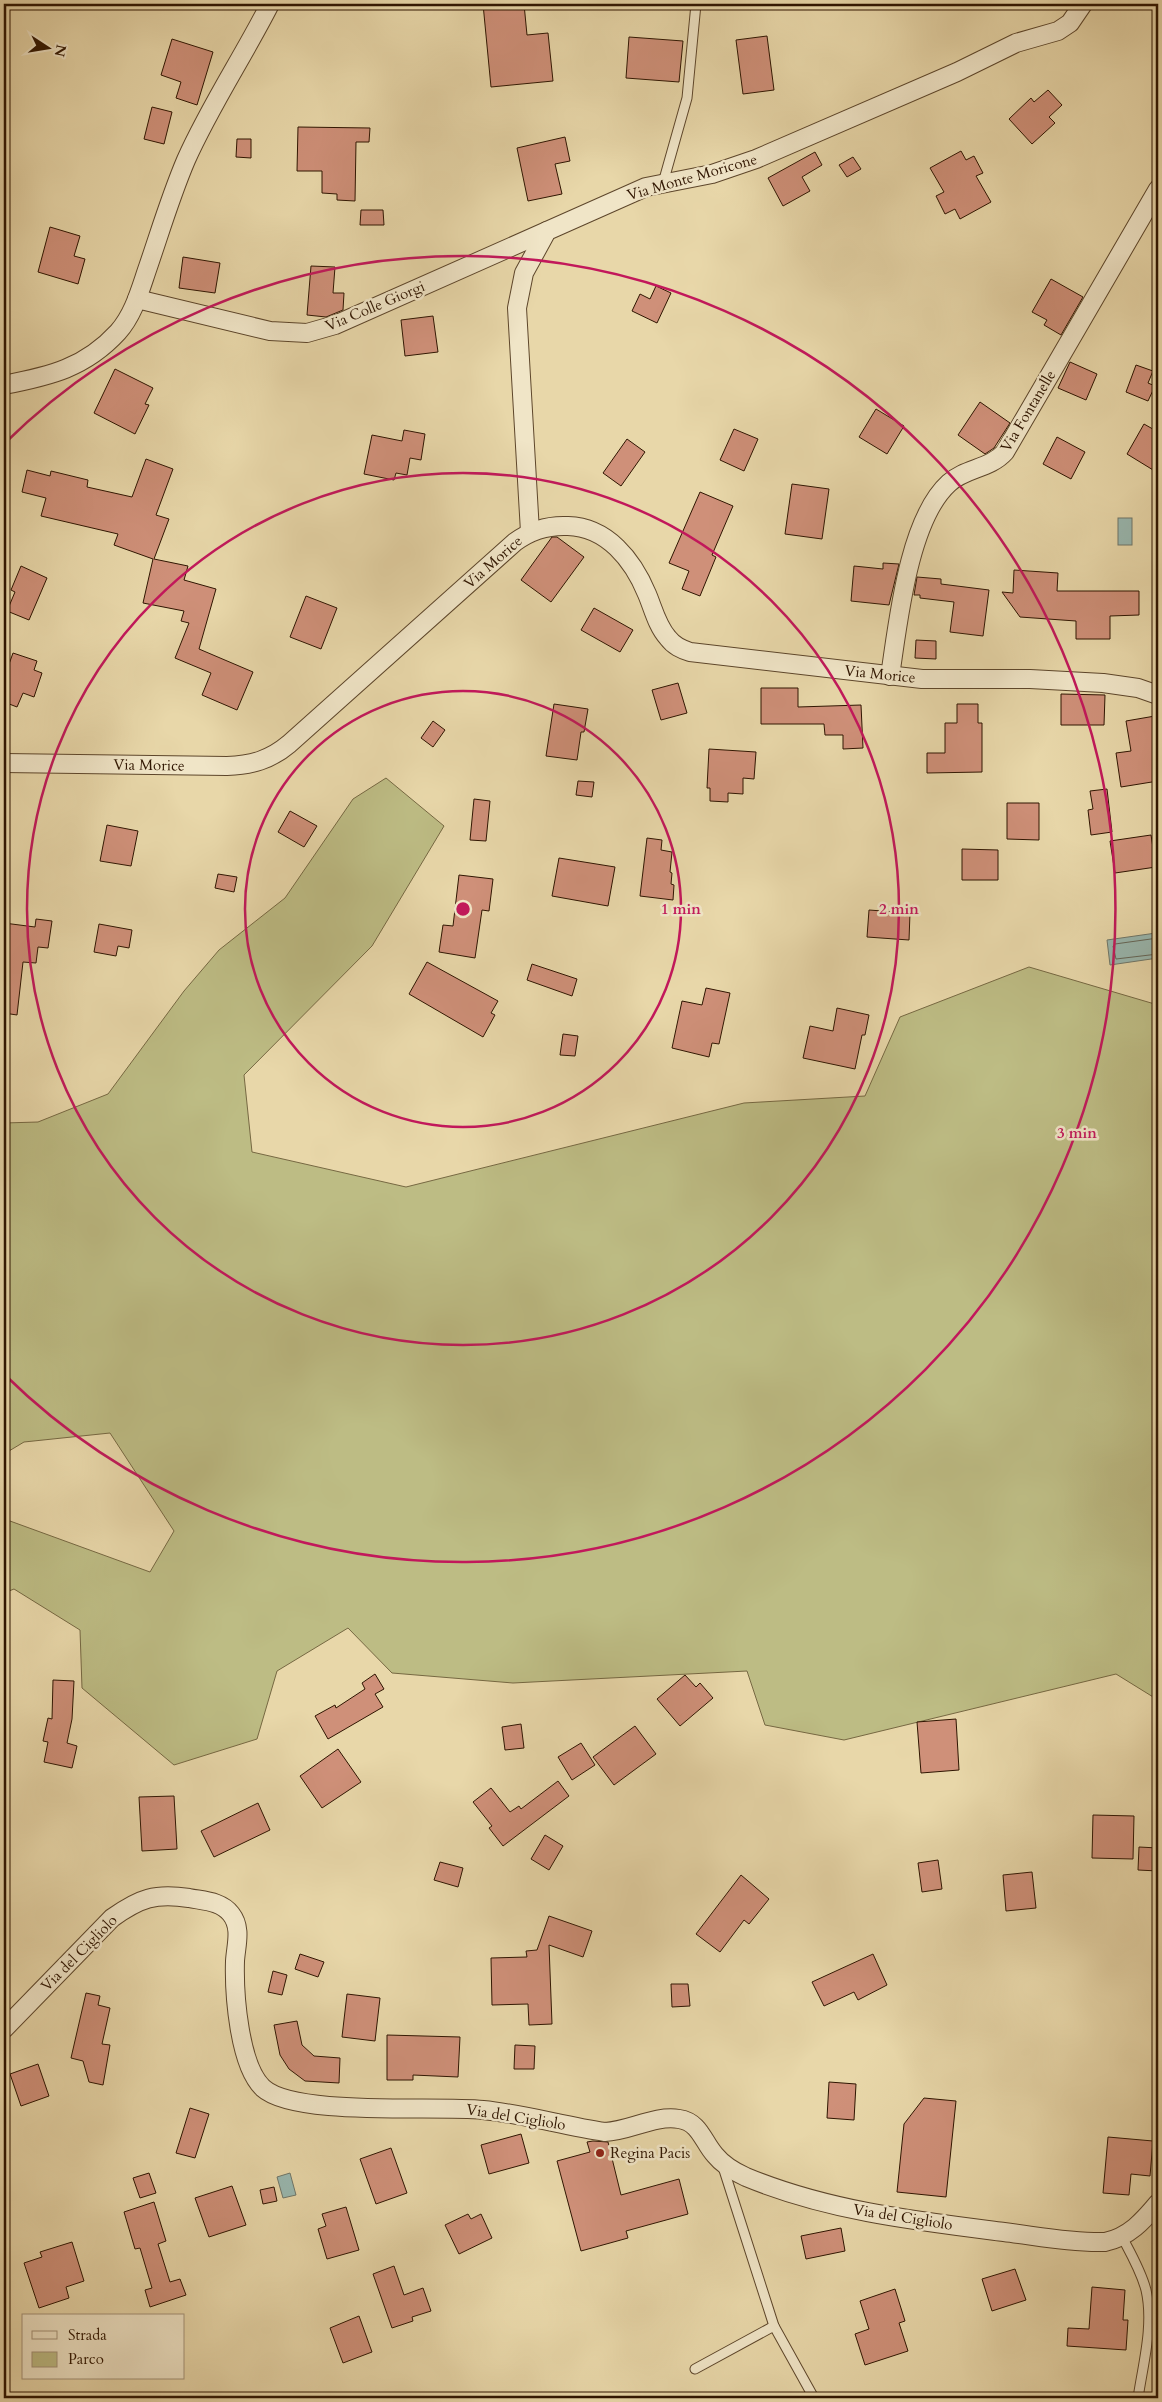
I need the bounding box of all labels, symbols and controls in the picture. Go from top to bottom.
north arrow [22,22,72,72]
text: N [50,43,71,59]
street label: Via Monte Moricone [625,149,759,205]
street label: Via Colle Giorgi [322,276,428,336]
street label: Via Fontanelle [996,366,1060,456]
street label: Via Morice [460,531,527,593]
street label: Via Morice [843,660,917,688]
street label: Via Morice [113,754,185,776]
text: 1 min [661,899,701,919]
text: 2 min [879,899,919,919]
centre of rings [454,900,472,918]
text: 3 min [1057,1123,1097,1143]
street label: Via del Cigliolo [36,1910,122,1996]
street label: Via del Cigliolo [465,2099,567,2135]
place label: Regina Pacis [610,2143,690,2163]
marker: Regina Pacis [594,2147,606,2159]
street label: Via del Cigliolo [852,2199,954,2235]
legend [22,2314,185,2380]
text: Strada [68,2325,107,2345]
text: Parco [68,2349,104,2369]

